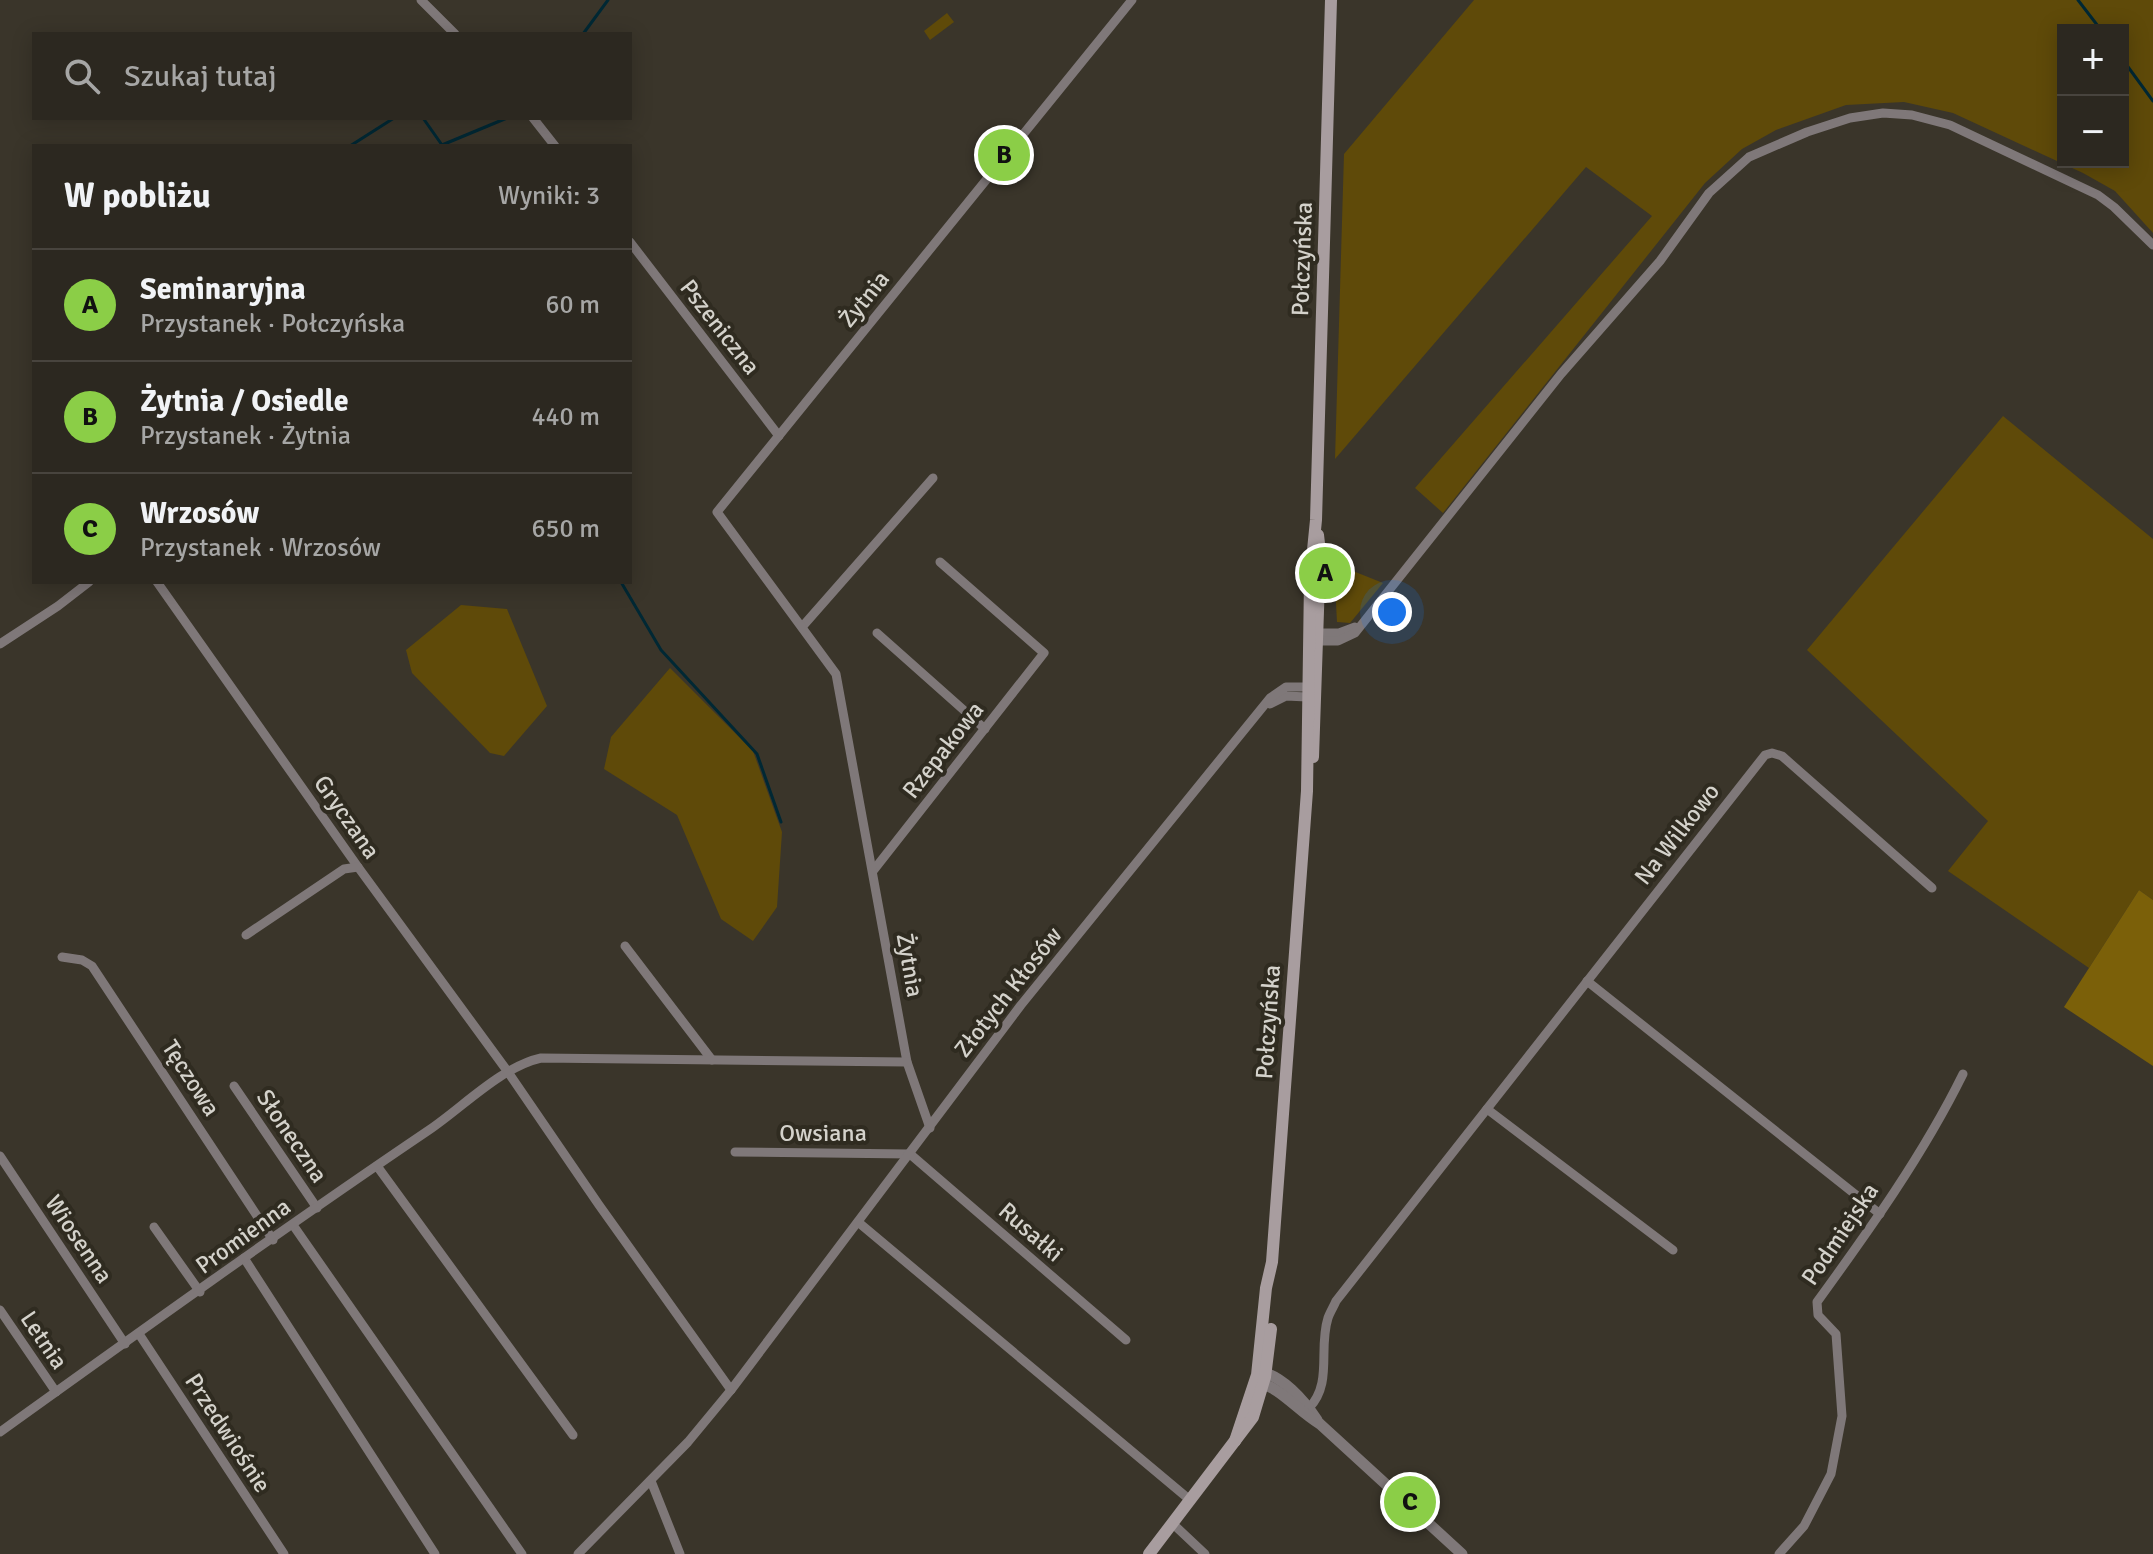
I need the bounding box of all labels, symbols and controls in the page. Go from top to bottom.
map controls [2057,24,2129,168]
button: + [2057,24,2129,96]
search box [32,32,632,120]
icon: search [60,54,104,98]
text: Szukaj tutaj [124,58,277,95]
button: − [2057,96,2129,168]
pin: B [978,125,1030,185]
text: W pobliżu [64,175,211,217]
text: Wyniki: 3 [498,180,600,212]
street label: Połczyńska [1285,201,1319,317]
street label: Żytnia [832,265,896,333]
text: Seminaryjna [140,271,306,308]
street label: Pszeniczna [673,273,767,381]
text: A [82,289,98,321]
text: 60 m [545,289,600,321]
text: Przystanek · Połczyńska [140,308,405,340]
text: Żytnia / Osiedle [140,383,349,420]
text: B [82,401,98,433]
text: 440 m [531,401,600,433]
text: Przystanek · Żytnia [140,420,351,452]
text: Wrzosów [140,495,259,532]
text: C [82,513,98,545]
text: 650 m [531,513,600,545]
text: Przystanek · Wrzosów [140,532,381,564]
pin: A [1299,543,1351,603]
your location [1372,592,1412,632]
street label: Rzepakowa [896,696,990,804]
street label: Gryczana [307,769,387,865]
street label: Na Wilkowo [1628,777,1726,891]
street label: Złotych Kłosów [948,921,1068,1063]
street label: Żytnia [890,931,930,999]
street label: Połczyńska [1249,964,1287,1080]
street label: Tęczowa [155,1034,227,1122]
street label: Słoneczna [250,1084,334,1188]
street label: Owsiana [779,1118,867,1148]
street label: Podmiejska [1795,1177,1885,1291]
street label: Wiosenna [39,1189,119,1289]
street label: Promienna [190,1192,296,1280]
street label: Rusałki [992,1196,1070,1268]
street label: Letnia [14,1305,74,1375]
street label: Przedwiośnie [178,1368,278,1498]
pin: C [1384,1472,1436,1532]

